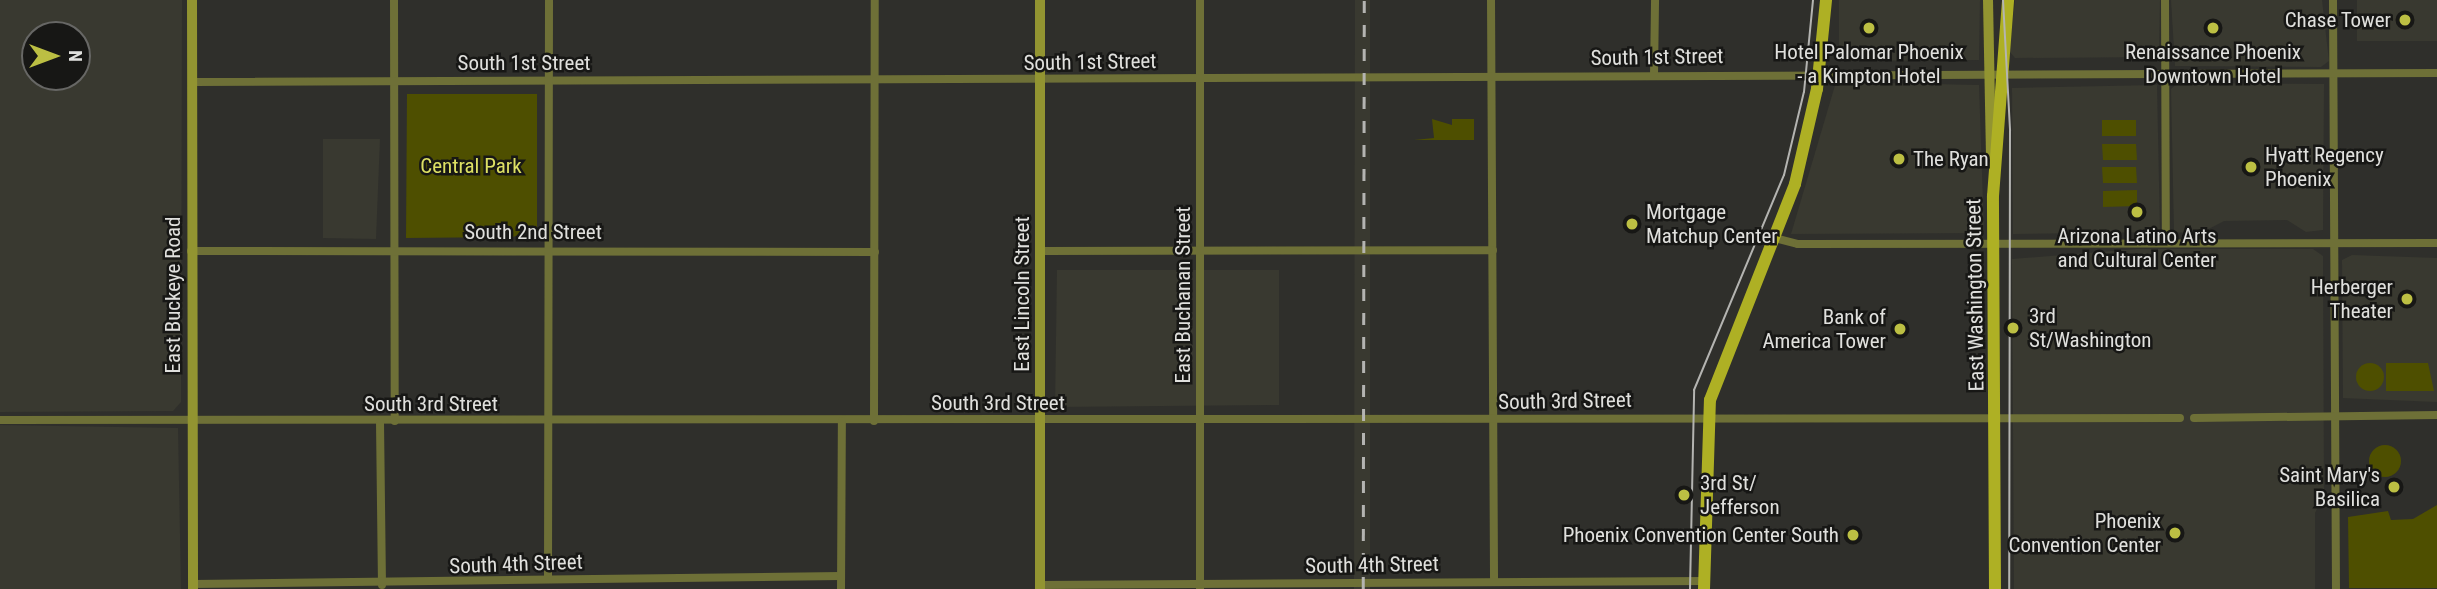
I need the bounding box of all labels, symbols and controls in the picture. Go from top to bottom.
place label: Chase Tower [2284,7,2391,33]
marker: Chase Tower [2397,12,2413,28]
marker: Hotel Palomar Phoenix - a Kimpton Hotel [1861,20,1877,36]
marker: Renaissance Phoenix Downtown Hotel [2205,20,2221,36]
north arrow [21,21,91,91]
place label: Hotel Palomar Phoenix - a Kimpton Hotel [1774,39,1964,89]
place label: Renaissance Phoenix Downtown Hotel [2125,39,2301,89]
street label: South 1st Street [1590,43,1724,71]
street label: South 1st Street [1023,48,1157,76]
text: N [64,50,87,62]
street label: South 1st Street [458,50,590,76]
place label: Hyatt Regency Phoenix [2265,142,2384,192]
place label: The Ryan [1913,146,1989,172]
marker: The Ryan [1891,151,1907,167]
park label: Central Park [420,153,522,179]
marker: Hyatt Regency Phoenix [2243,159,2259,175]
street label: East Washington Street [1961,198,1989,392]
place label: Mortgage Matchup Center [1646,199,1778,249]
marker: Arizona Latino Arts and Cultural Center [2129,204,2145,220]
street label: East Buchanan Street [1170,206,1196,384]
street label: East Lincoln Street [1009,216,1035,372]
marker: Mortgage Matchup Center [1624,216,1640,232]
street label: East Buckeye Road [160,217,186,373]
street label: South 2nd Street [464,219,602,245]
place label: Arizona Latino Arts and Cultural Center [2057,223,2217,273]
place label: Herberger Theater [2311,274,2393,324]
marker: Herberger Theater [2399,291,2415,307]
place label: 3rd St/Washington [2029,303,2151,353]
place label: Bank of America Tower [1762,304,1886,354]
marker: 3rd St/Washington [2003,318,2023,338]
marker: Bank of America Tower [1892,321,1908,337]
street label: South 3rd Street [1498,387,1632,415]
street label: South 3rd Street [931,390,1065,416]
street label: South 3rd Street [364,391,498,417]
place label: Saint Mary's Basilica [2279,462,2380,512]
place label: 3rd St/ Jefferson [1700,470,1780,520]
marker: Saint Mary's Basilica [2386,479,2402,495]
marker: 3rd St/ Jefferson [1674,485,1694,505]
place label: Phoenix Convention Center [2009,508,2161,558]
place label: Phoenix Convention Center South [1563,522,1839,548]
marker: Phoenix Convention Center [2167,525,2183,541]
marker: Phoenix Convention Center South [1845,527,1861,543]
street label: South 4th Street [449,549,583,579]
street label: South 4th Street [1305,551,1439,579]

